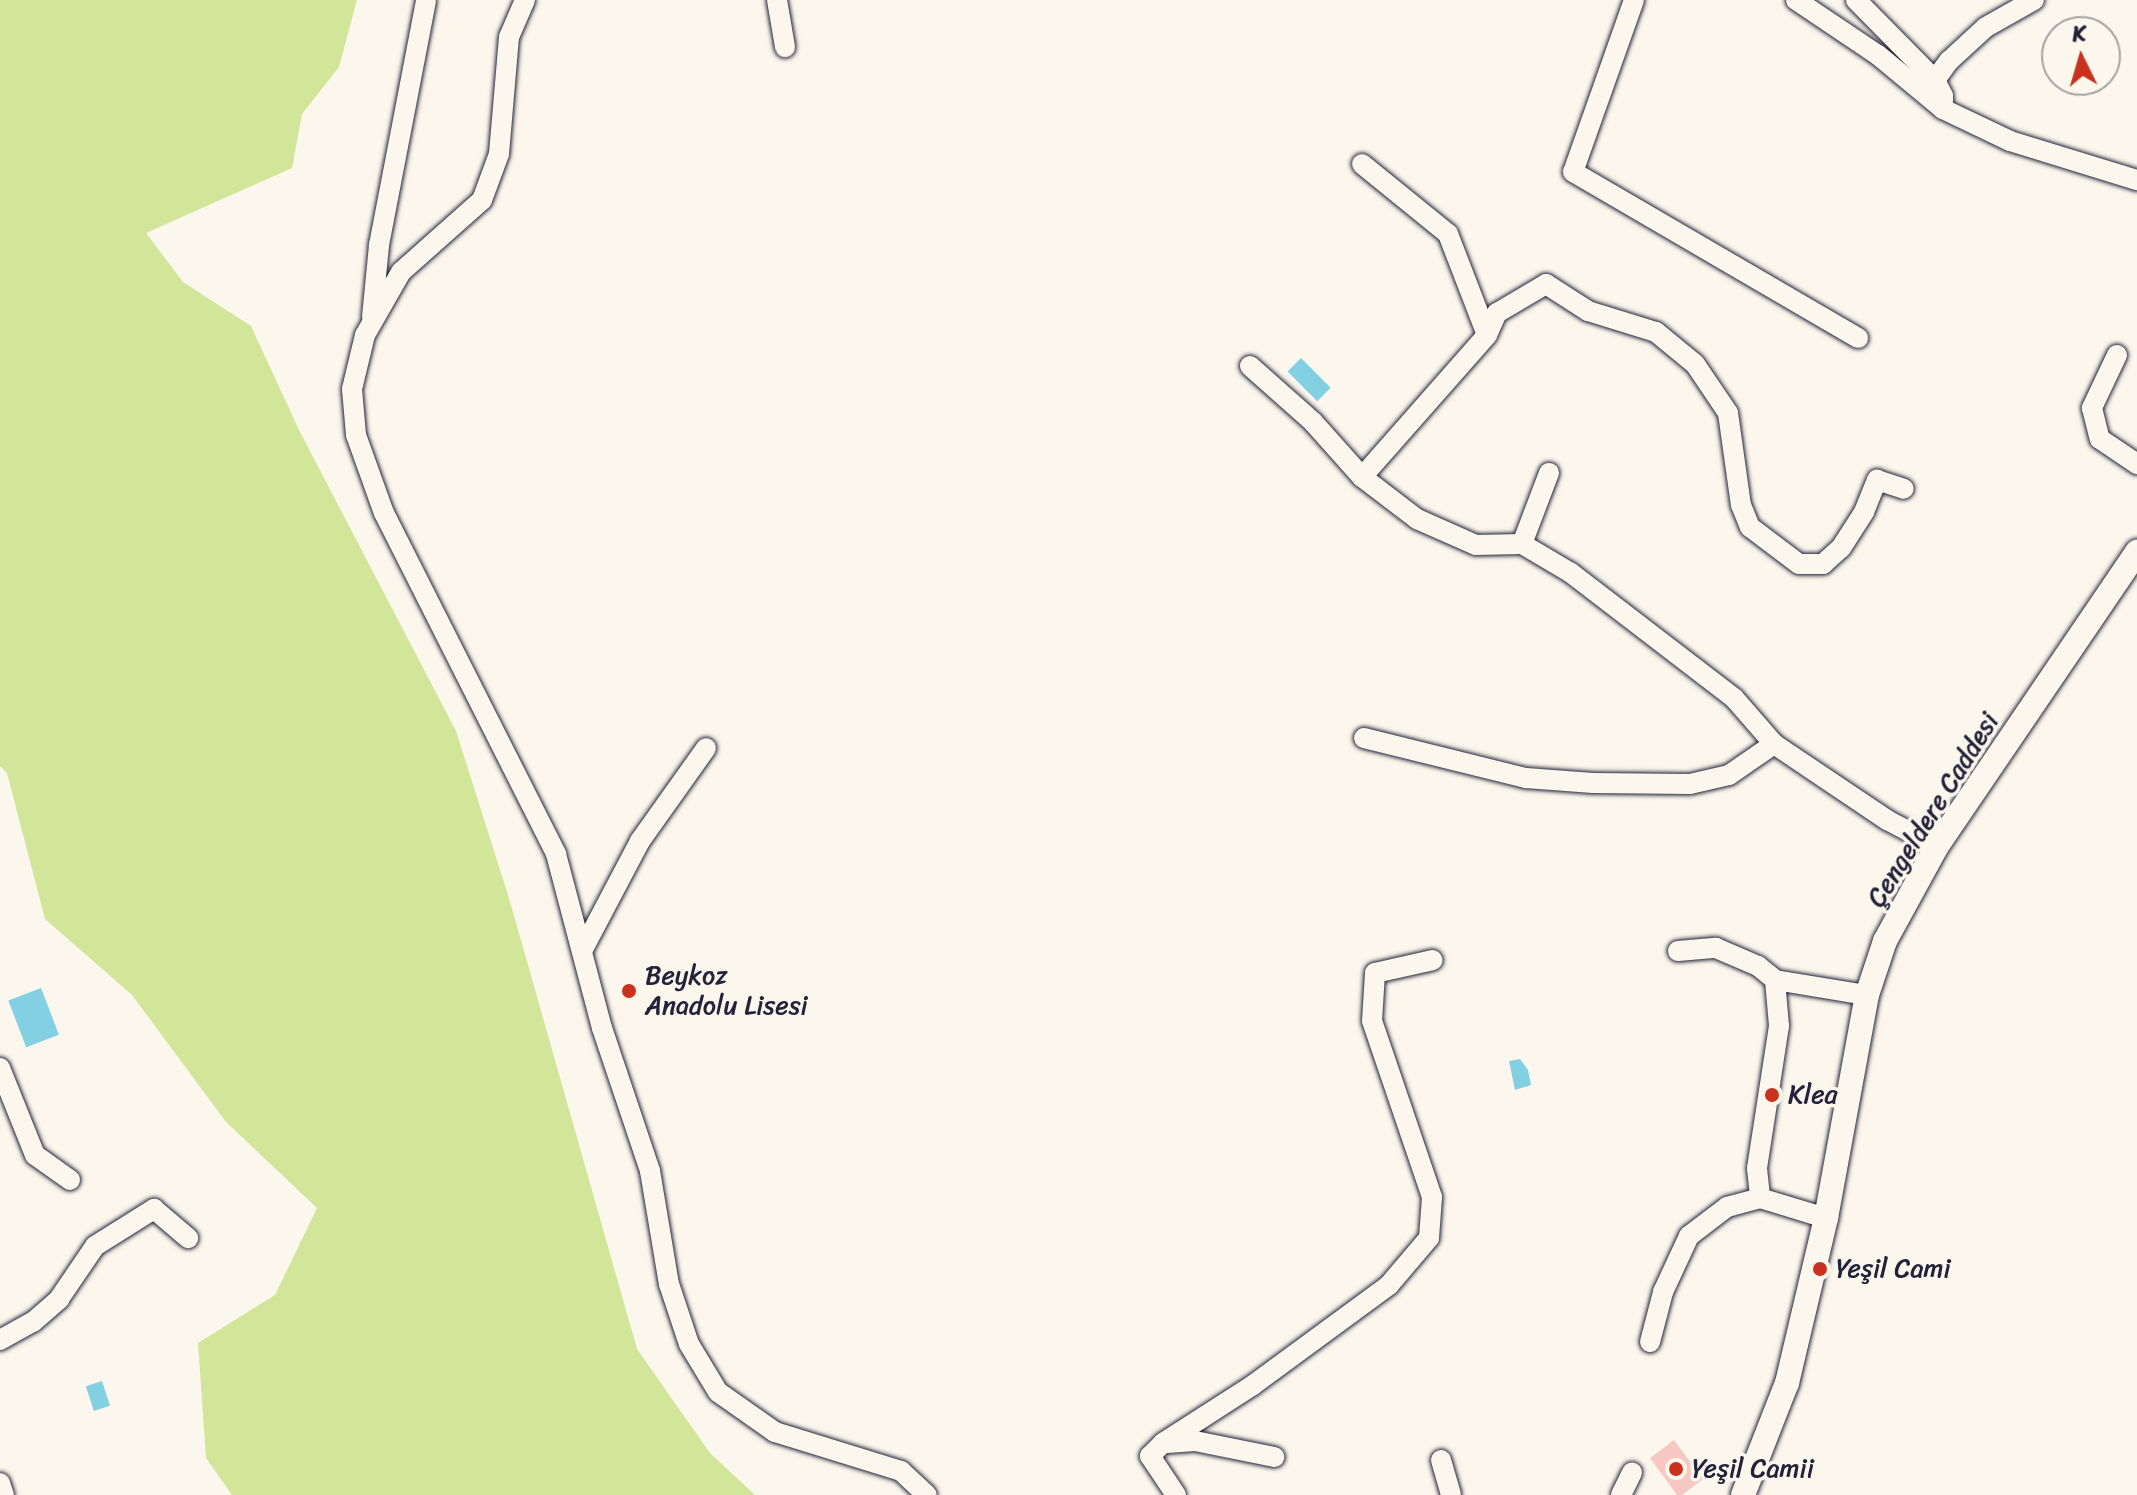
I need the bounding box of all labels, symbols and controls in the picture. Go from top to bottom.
text: K [2071,14,2087,54]
north arrow [2041,16,2121,96]
street label: Çengeldere Caddesi [1861,707,2005,913]
place label: Beykoz Anadolu Lisesi [645,960,808,1022]
marker: Beykoz Anadolu Lisesi [620,982,638,1000]
place label: Klea [1788,1079,1838,1111]
marker: Klea [1763,1086,1781,1104]
place label: Yeşil Cami [1836,1253,1951,1285]
marker: Yeşil Cami [1811,1260,1829,1278]
place label: Yeşil Camii [1692,1453,1814,1485]
marker: Yeşil Camii [1667,1460,1685,1478]

